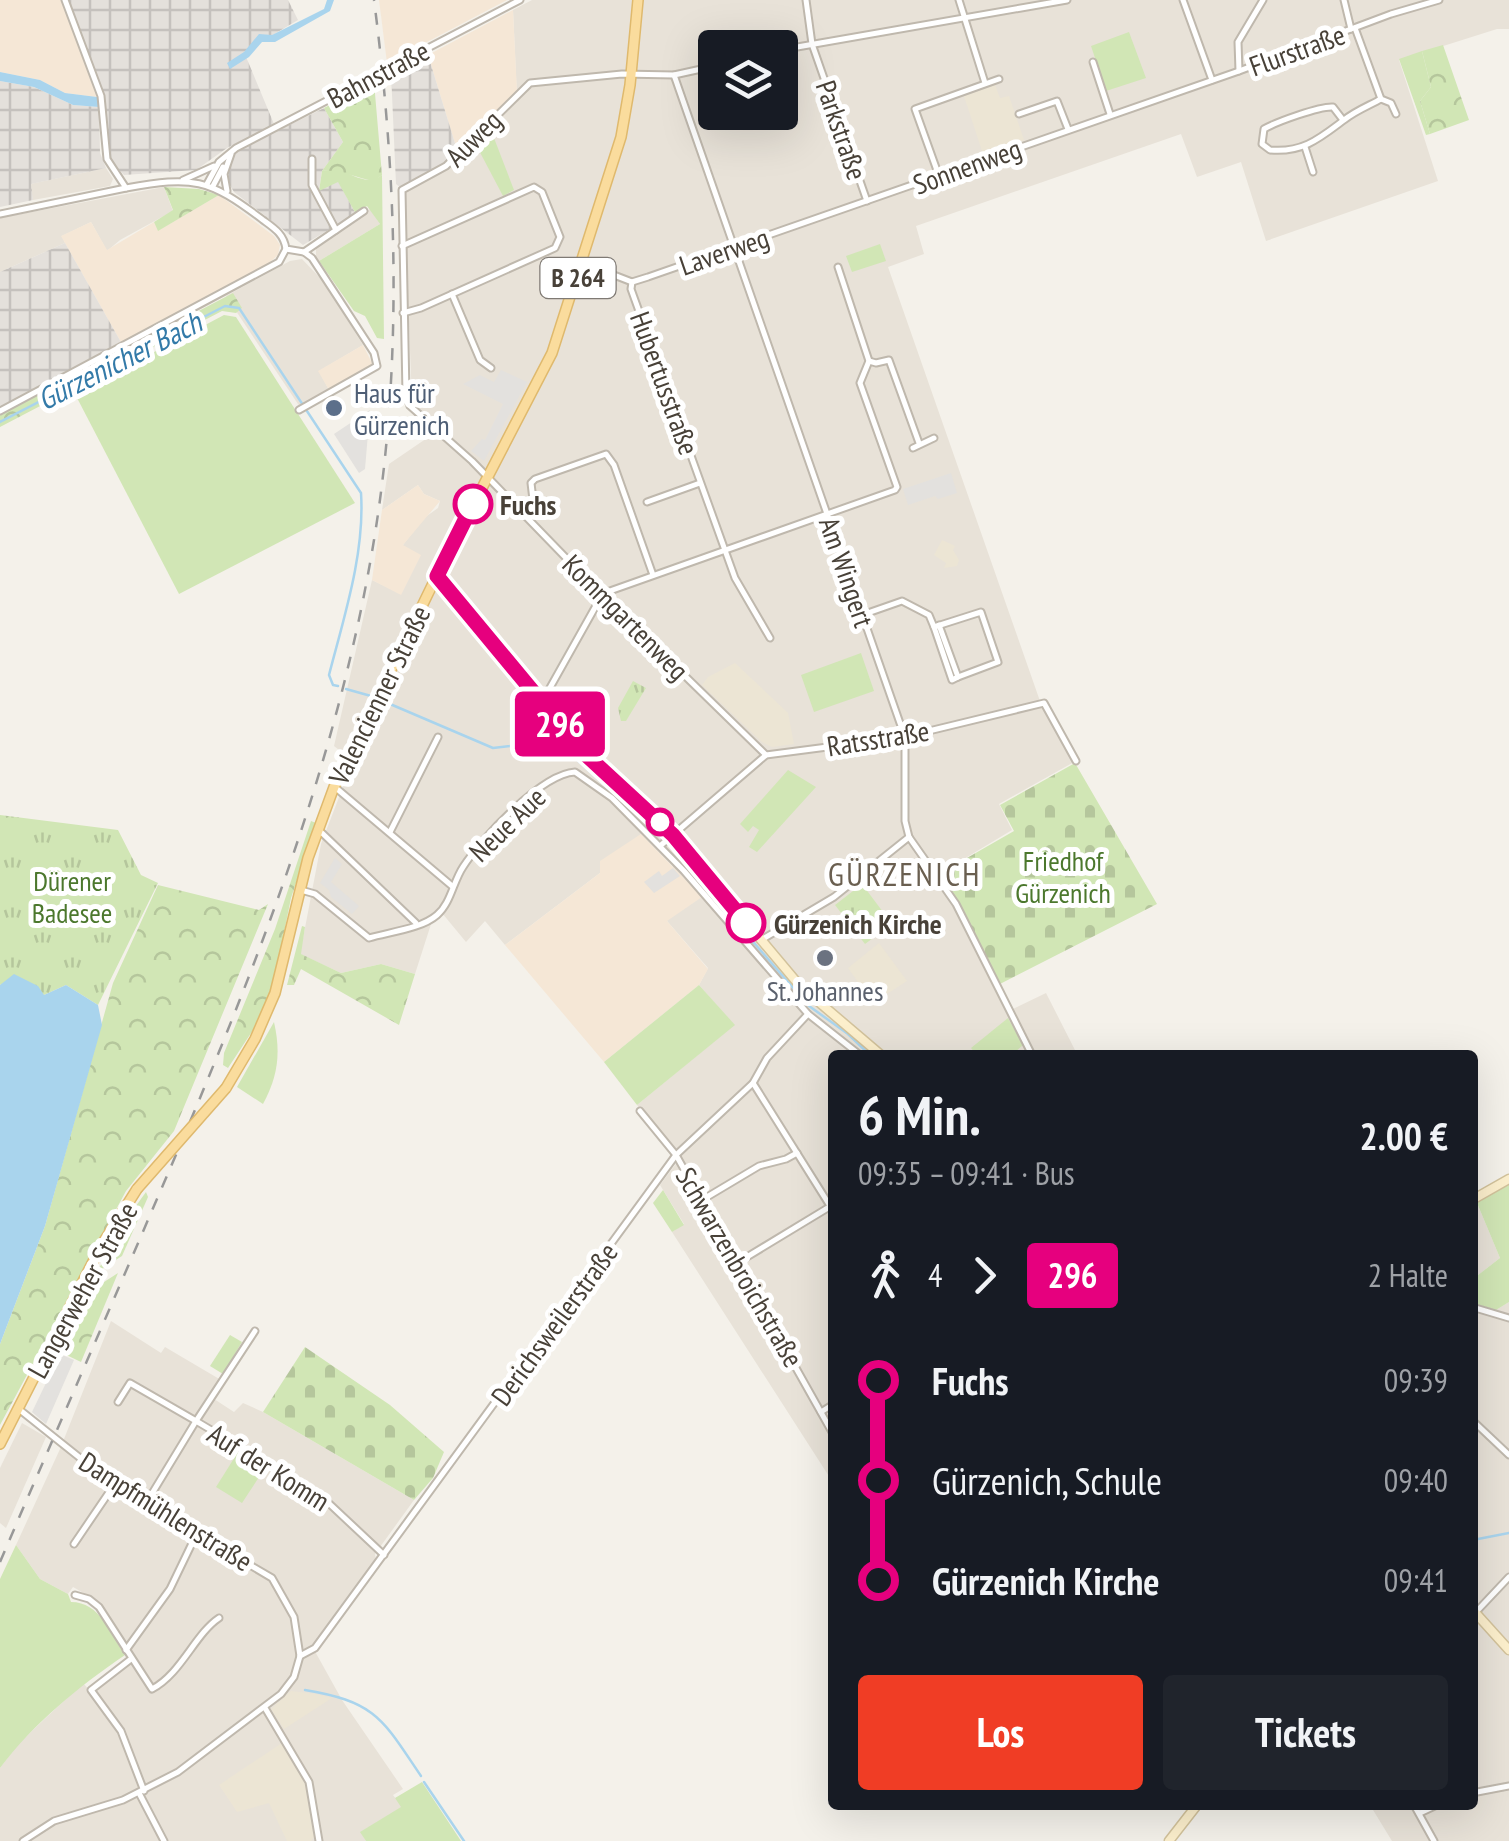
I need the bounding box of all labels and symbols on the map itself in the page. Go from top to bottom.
street label: Flurstraße [1244,16,1350,84]
street label: Bahnstraße [321,32,435,116]
street label: Parkstraße [808,75,876,185]
street label: Auweg [437,102,509,174]
street label: Sonnenweg [908,129,1026,203]
street label: Laverweg [674,218,774,284]
road number: B 264 [540,258,616,298]
water label: Gürzenicher Bach [30,301,209,418]
street label: Hubertusstraße [622,306,708,460]
place label: Haus für Gürzenich [354,374,450,443]
marker: Haus für Gürzenich [323,397,345,419]
marker: Fuchs [454,485,492,523]
place label: Fuchs [500,486,557,523]
street label: Am Wingert [811,512,883,632]
street label: Kommgartenweg [555,546,697,688]
street label: Valencienner Straße [319,599,438,791]
line badge: 296 [502,692,618,756]
street label: Ratsstraße [824,712,932,764]
street label: Neue Aue [461,779,553,869]
unlabelled marker [647,809,673,835]
park label: Friedhof Gürzenich [1015,842,1111,911]
district label: GÜRZENICH [828,853,982,895]
park label: Dürener Badesee [32,862,112,931]
marker: Gürzenich Kirche [727,904,765,942]
place label: Gürzenich Kirche [774,905,942,942]
marker: St. Johannes [814,947,836,969]
place label: St. Johannes [767,972,883,1009]
street label: Schwarzenbroichstraße [668,1160,812,1374]
street label: Langerweher Straße [19,1196,145,1384]
street label: Derichsweilerstraße [482,1235,626,1413]
street label: Auf der Komm [201,1415,337,1519]
street label: Dampfmühlenstraße [72,1443,260,1579]

